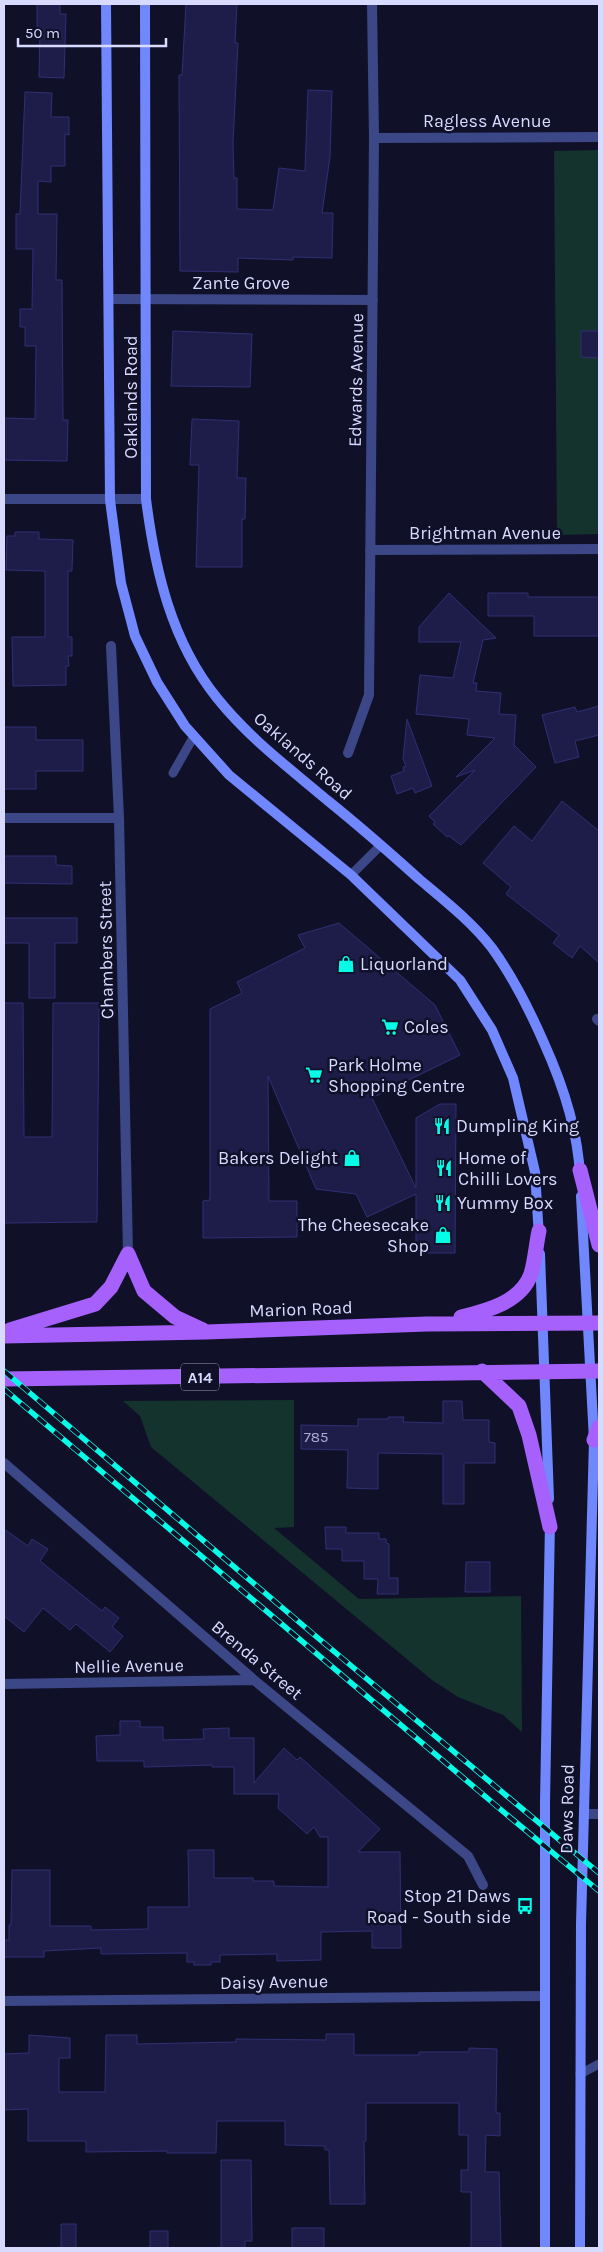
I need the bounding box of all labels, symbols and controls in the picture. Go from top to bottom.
scale bar [18,15,165,47]
text: 50 m [25,24,60,42]
street label: Ragless Avenue [423,110,551,132]
street label: Zante Grove [192,272,290,294]
street label: Edwards Avenue [344,313,368,447]
street label: Oaklands Road [120,335,142,459]
street label: Brightman Avenue [409,522,561,544]
street label: Oaklands Road [249,707,357,805]
street label: Chambers Street [94,880,118,1019]
place label: Liquorland [360,953,448,975]
shop icon: Liquorland [336,954,356,974]
place label: Coles [404,1016,449,1038]
supermarket icon: Coles [380,1017,400,1037]
place label: Park Holme Shopping Centre [328,1054,465,1097]
supermarket icon: Park Holme Shopping Centre [304,1065,324,1085]
place label: Dumpling King [456,1115,579,1137]
restaurant icon: Dumpling King [432,1116,452,1136]
place label: Bakers Delight [218,1147,338,1169]
place label: Home of Chilli Lovers [458,1147,558,1190]
shop icon: Bakers Delight [342,1148,362,1168]
restaurant icon: Home of Chilli Lovers [434,1158,454,1178]
place label: Yummy Box [457,1192,553,1214]
restaurant icon: Yummy Box [433,1193,453,1213]
place label: The Cheesecake Shop [298,1214,429,1257]
shop icon: The Cheesecake Shop [433,1225,453,1245]
street label: Marion Road [249,1296,353,1322]
road number: A14 [181,1364,219,1390]
house number: 785 [304,1428,328,1446]
street label: Brenda Street [207,1616,307,1705]
street label: Nellie Avenue [74,1654,184,1678]
street label: Daws Road [555,1764,579,1854]
place label: Stop 21 Daws Road - South side [366,1885,511,1928]
bus stop icon: Stop 21 Daws Road - South side [515,1896,535,1916]
street label: Daisy Avenue [220,1970,328,1994]

